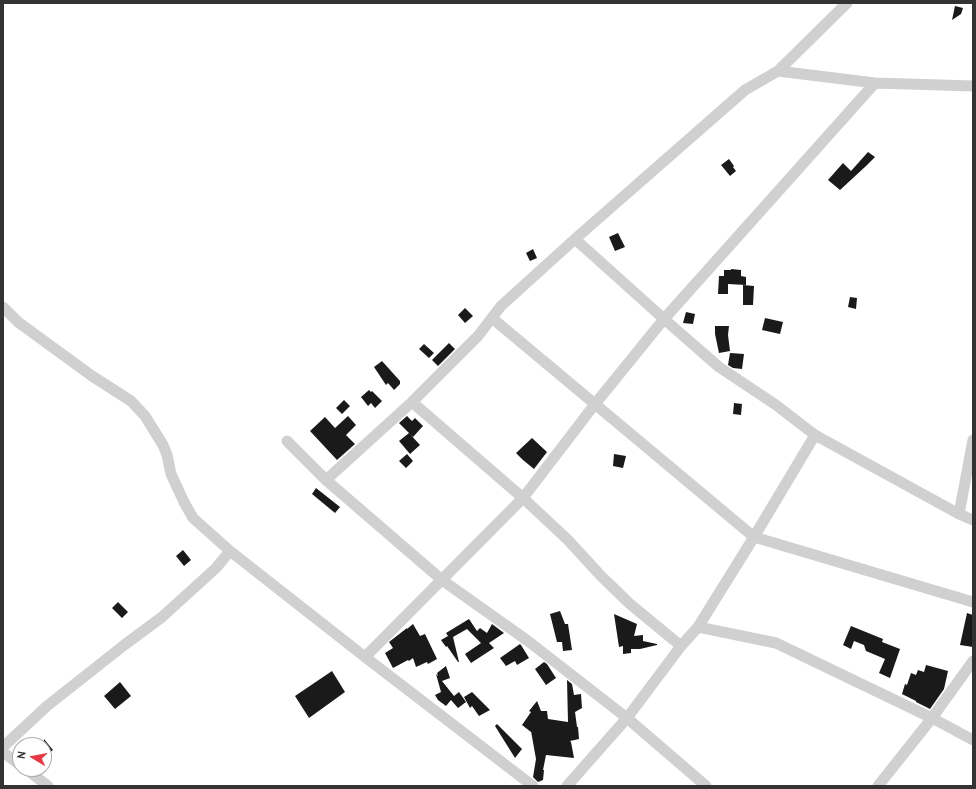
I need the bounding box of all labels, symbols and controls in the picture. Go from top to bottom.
north arrow [12,737,52,777]
text: N [14,750,29,760]

